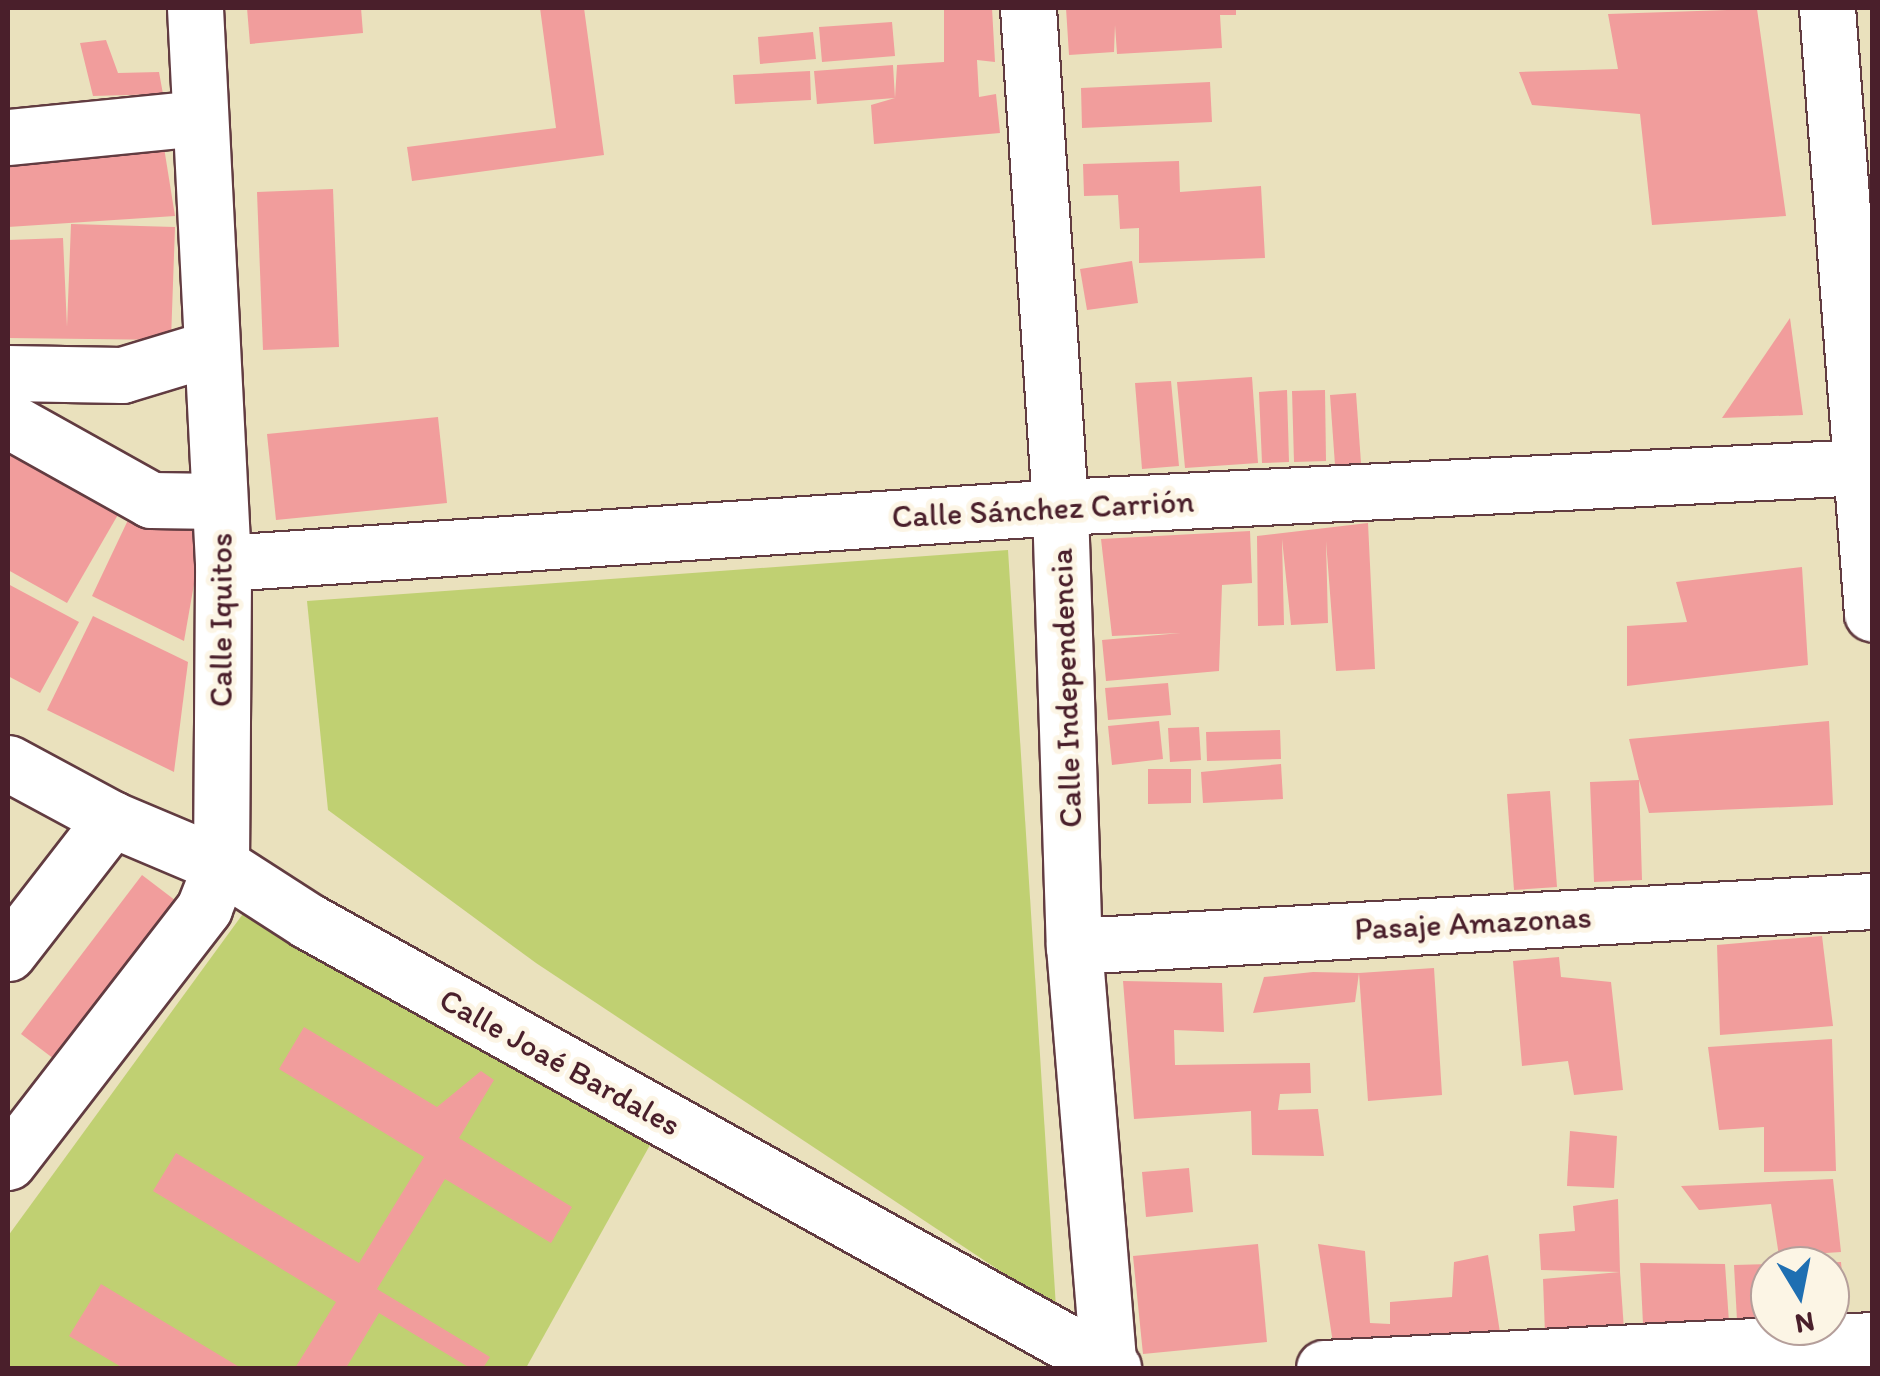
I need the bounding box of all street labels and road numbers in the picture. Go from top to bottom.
street label: Calle Sánchez Carrión [890,482,1196,536]
street label: Calle Iquitos [202,533,240,707]
street label: Calle Independencia [1042,547,1090,829]
street label: Pasaje Amazonas [1353,898,1593,948]
street label: Calle Joaé Bardales [433,980,687,1144]

